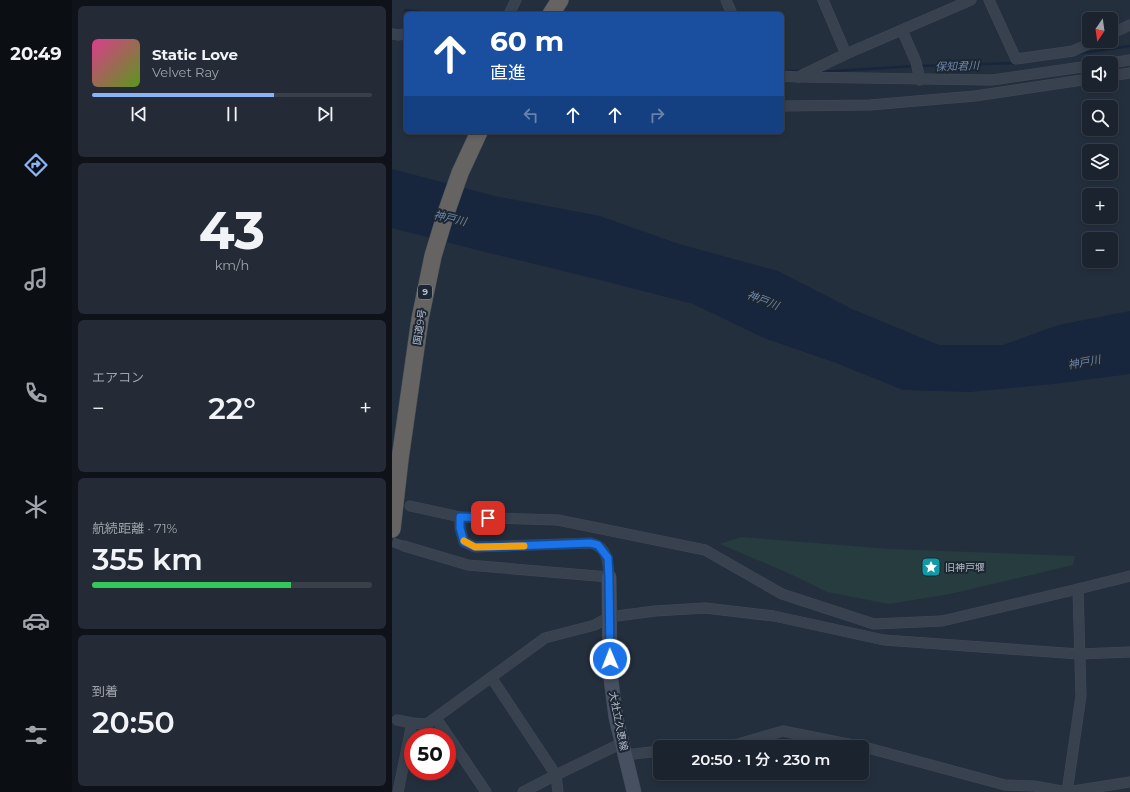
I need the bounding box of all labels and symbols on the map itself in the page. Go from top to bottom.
north arrow [1082,12,1118,48]
water label: 保知君川 [935,58,980,74]
water label: 神戸川 [432,207,469,229]
road number: 9 [418,285,432,299]
water label: 神戸川 [745,288,782,313]
street label: 国道9号 [410,308,429,346]
water label: 神戸川 [1066,352,1103,372]
pin [471,501,505,535]
place icon: 旧神戸堰 [920,556,942,578]
place label: 旧神戸堰 [945,561,985,574]
position arrow [589,638,631,680]
street label: 大社立久恵線 [606,690,631,752]
speed limit sign: 50 [404,728,456,780]

